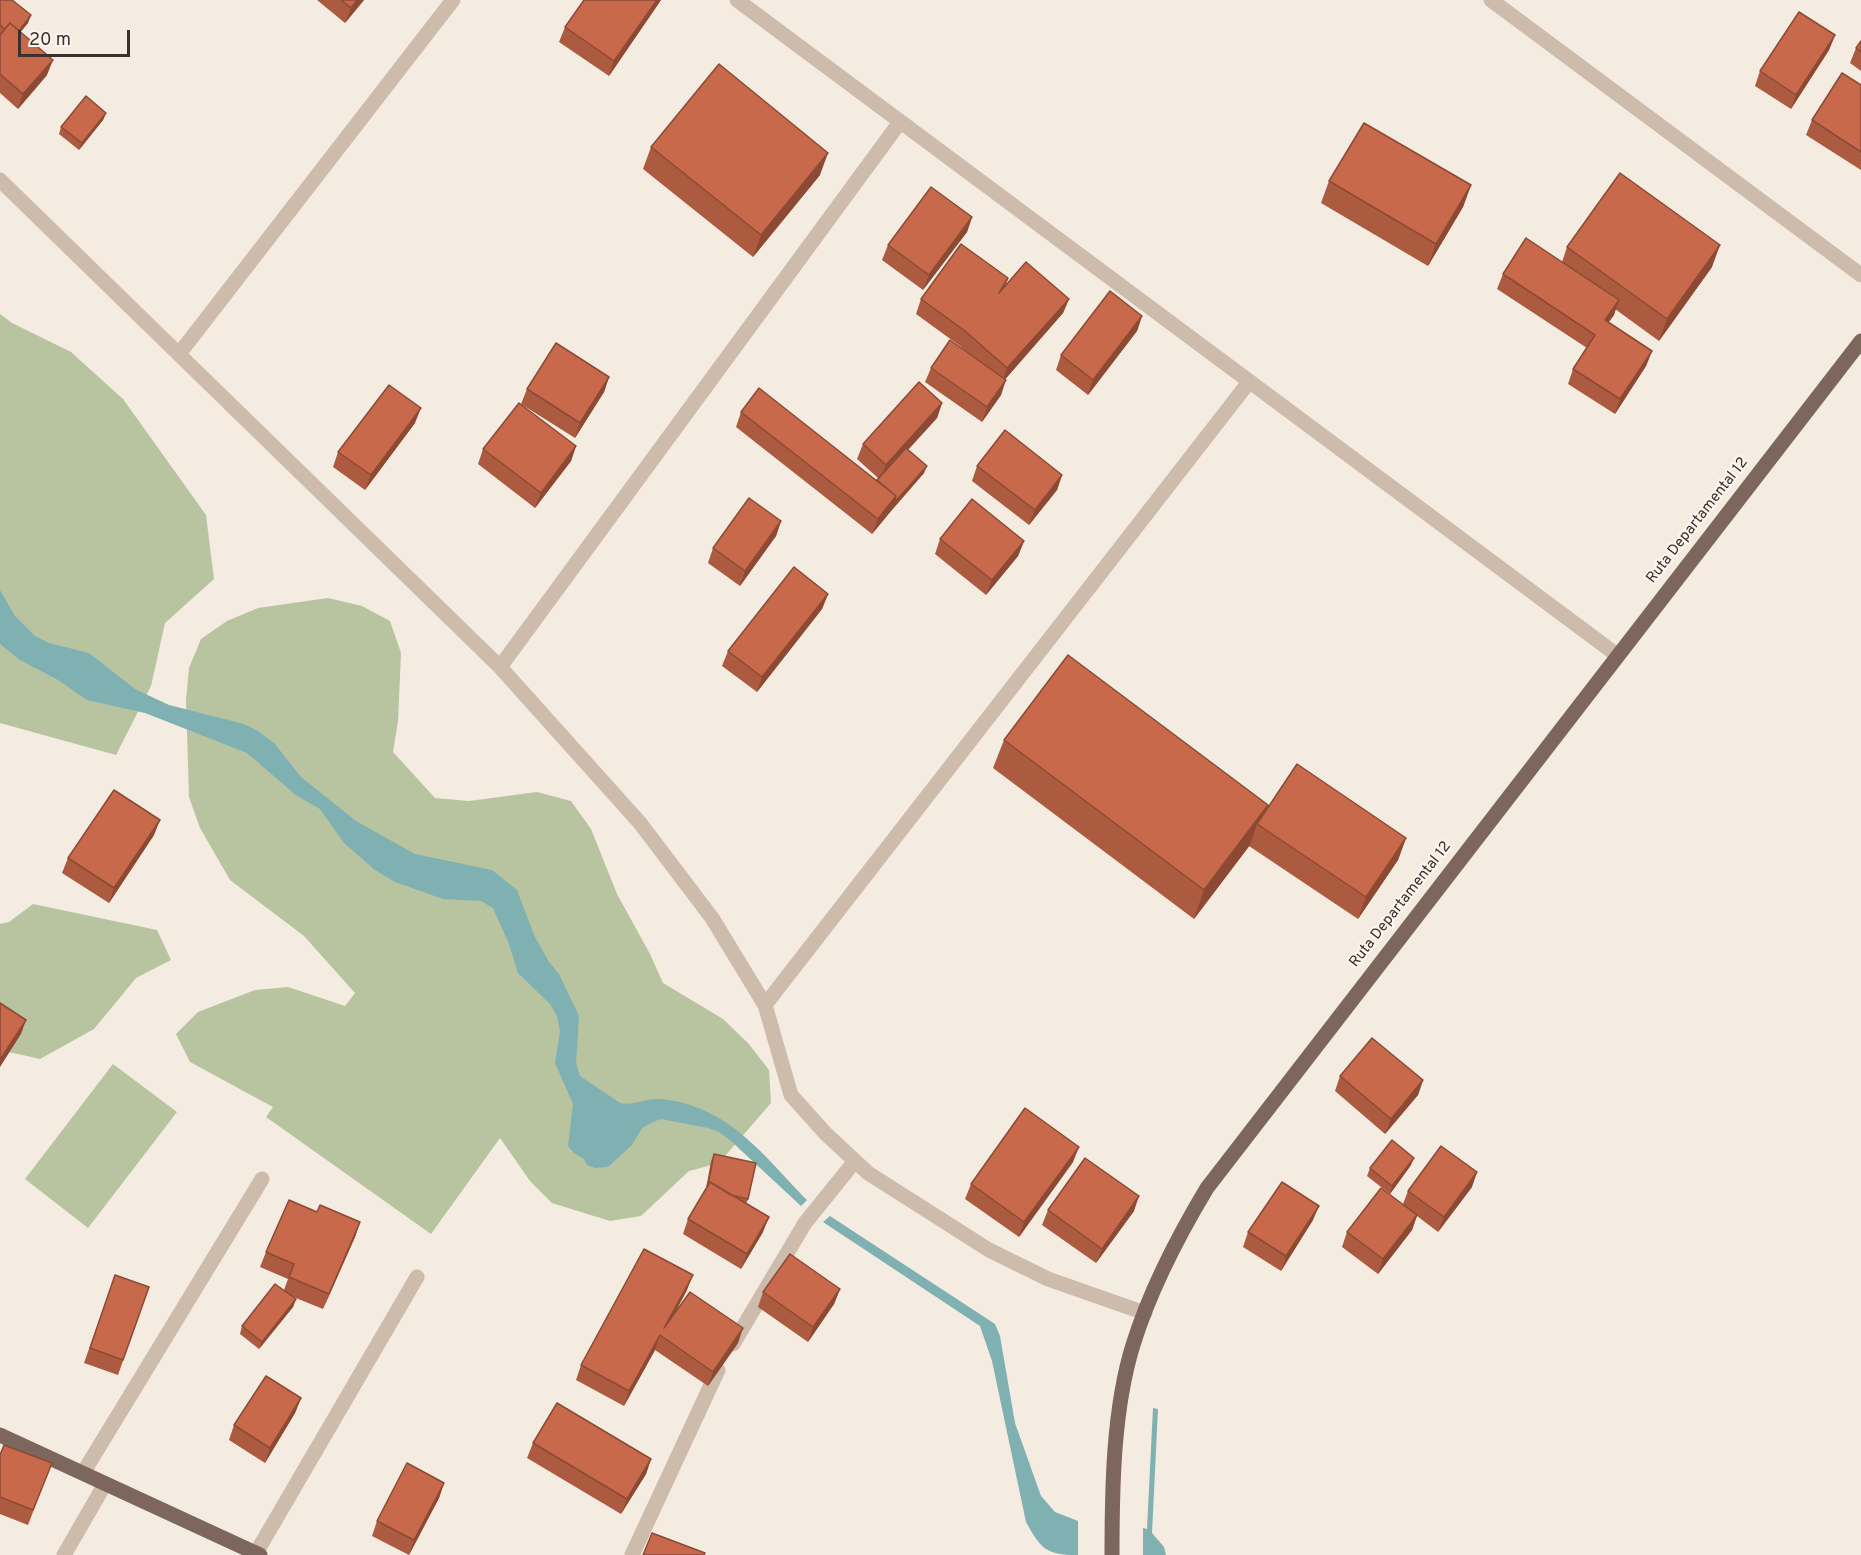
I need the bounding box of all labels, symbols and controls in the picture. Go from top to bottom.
scale bar [21,18,134,56]
text: 20 m [29,29,71,52]
street label: Ruta Departamental 12 [1643,454,1753,588]
street label: Ruta Departamental 12 [1346,838,1456,972]

